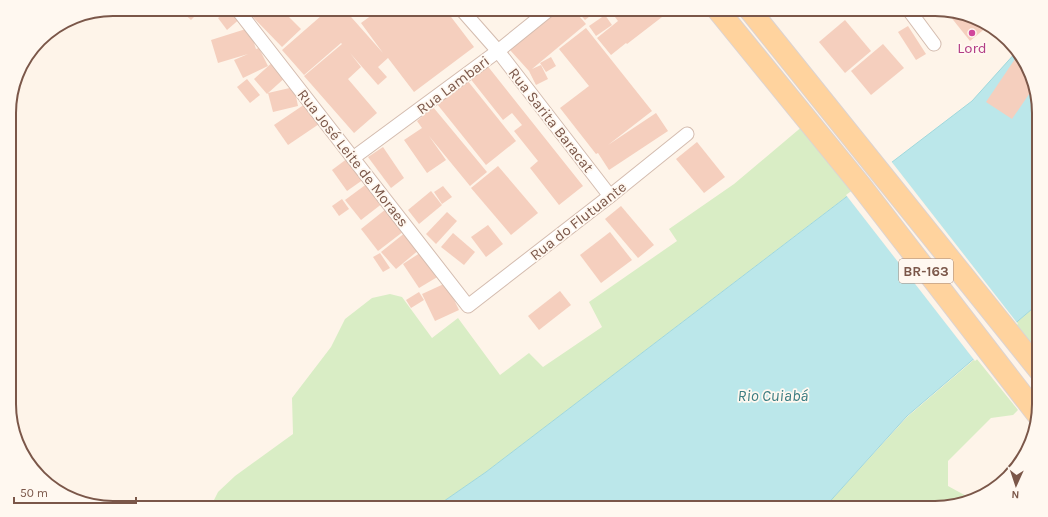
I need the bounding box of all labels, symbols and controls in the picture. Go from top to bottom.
marker: Lord [967,28,977,38]
place label: Lord [957,39,987,57]
street label: Rua Lambari [413,52,493,118]
street label: Rua Sarita Baracat [505,64,598,176]
street label: Rua José Leite de Moraes [294,86,412,230]
street label: Rua do Flutuante [526,178,630,264]
road number: BR-163 [899,259,953,283]
water label: Rio Cuiabá [738,386,808,405]
north arrow [996,465,1036,505]
scale bar [14,479,136,505]
text: 50 m [20,486,48,500]
text: N [1011,488,1020,501]

